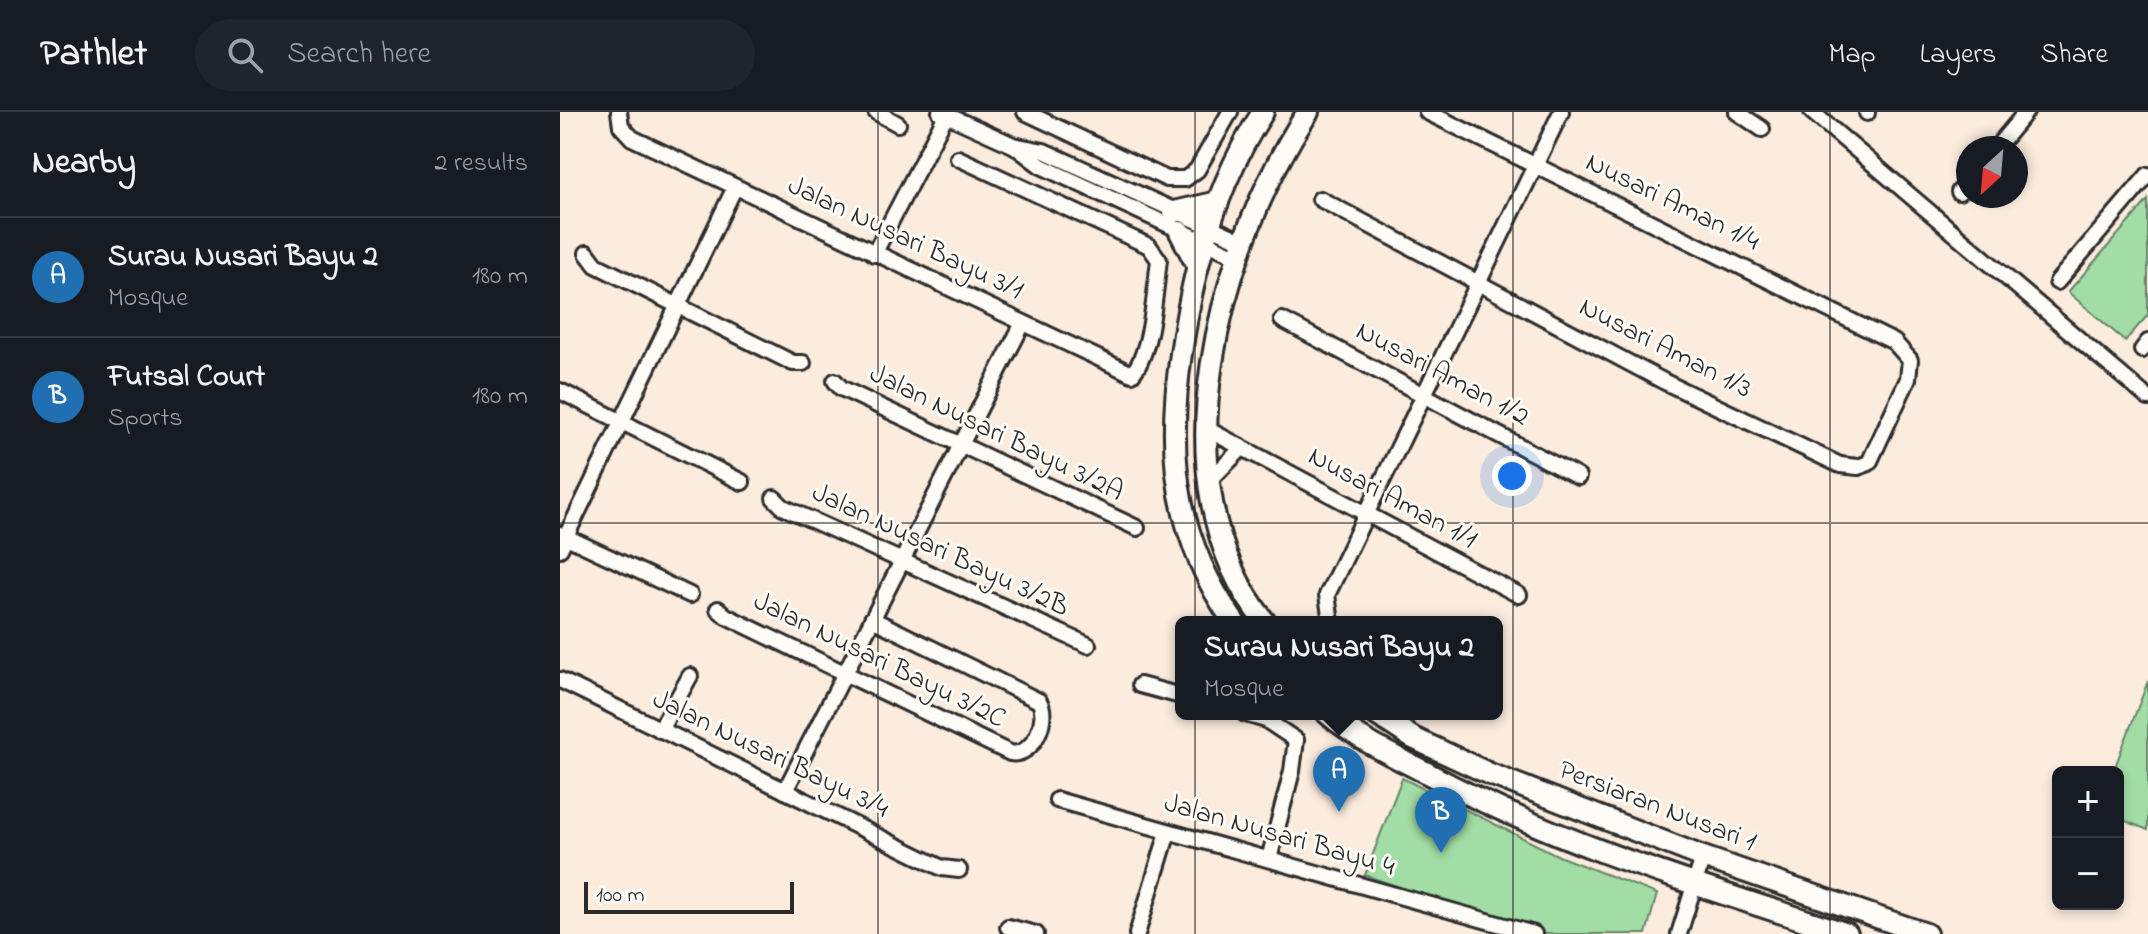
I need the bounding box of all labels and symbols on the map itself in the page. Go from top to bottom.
north arrow [1956,136,2028,208]
street label: Nusari Aman 1/4 [1578,143,1766,263]
street label: Jalan Nusari Bayu 3/1 [780,166,1030,312]
street label: Nusari Aman 1/3 [1572,288,1758,410]
street label: Nusari Aman 1/2 [1348,312,1536,438]
street label: Jalan Nusari Bayu 3/2A [862,355,1130,513]
street label: Nusari Aman 1/1 [1300,437,1484,561]
your location [1492,456,1532,496]
street label: Jalan Nusari Bayu 3/2B [805,473,1075,629]
street label: Jalan Nusari Bayu 3/2C [746,582,1012,740]
street label: Jalan Nusari Bayu 3/4 [645,680,896,830]
pin: A [1313,746,1365,812]
street label: Persiaran Nusari 1 [1552,750,1762,864]
street label: Jalan Nusari Bayu 4 [1159,783,1400,889]
pin: B [1415,787,1467,853]
scale bar [584,878,794,914]

